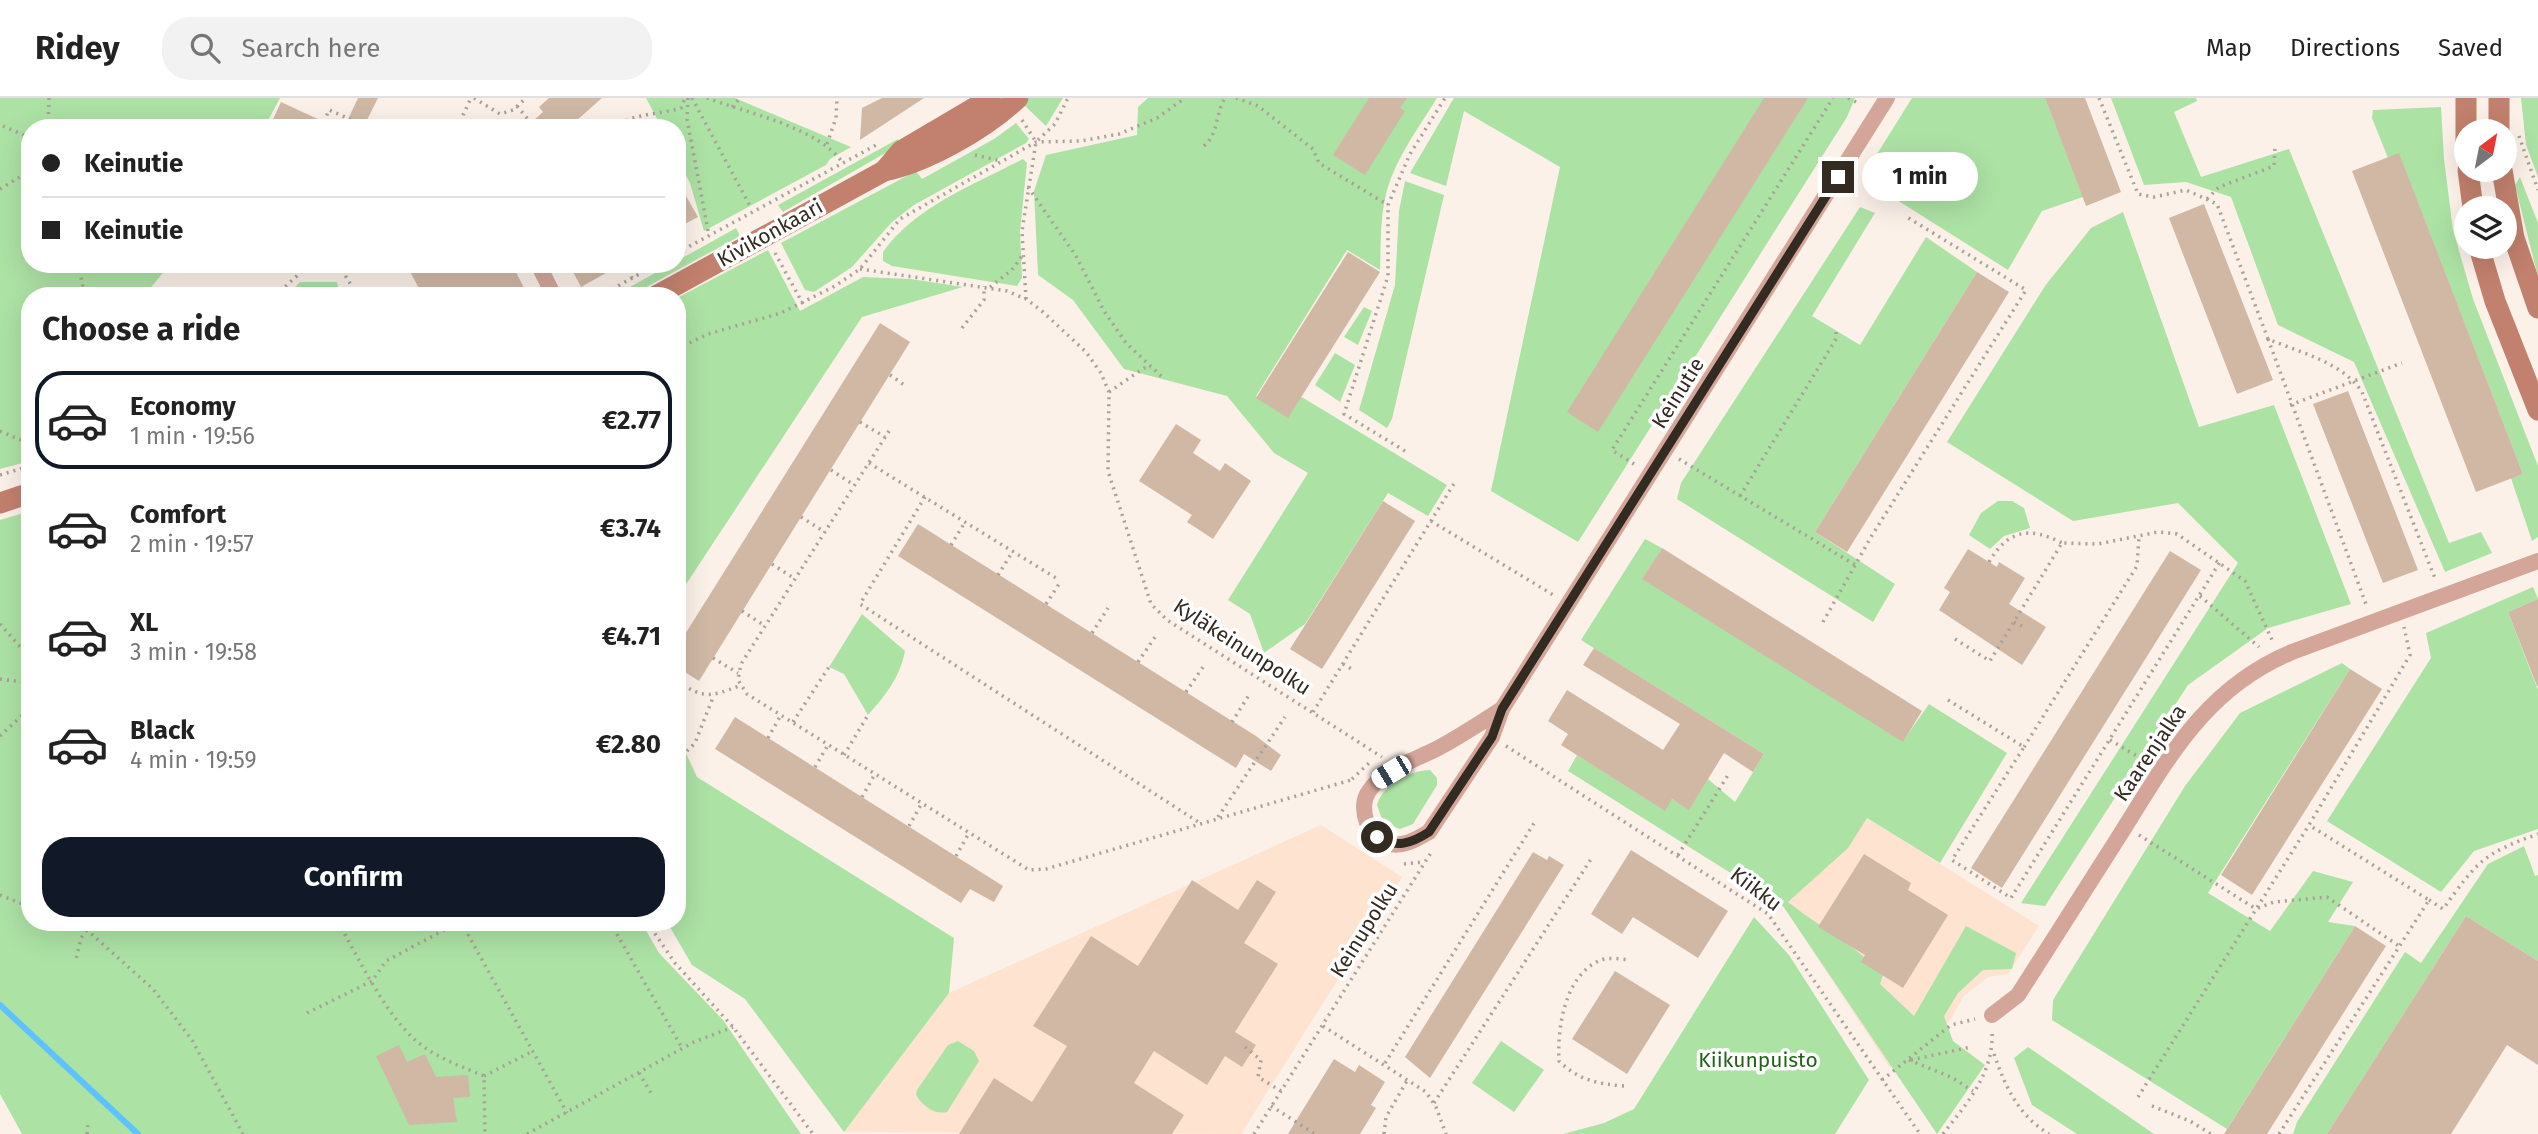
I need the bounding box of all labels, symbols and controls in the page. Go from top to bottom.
search box [162,17,652,80]
text: Ridey [35,28,120,68]
icon: search [186,29,224,67]
text: Search here [242,33,380,64]
text: Map [2206,34,2252,62]
text: Directions [2290,34,2400,62]
text: Saved [2438,34,2503,62]
north arrow [2454,119,2516,182]
map controls [2454,119,2517,259]
text: Keinutie [84,148,183,179]
callout: 1 min [1862,153,1978,202]
route end [1822,161,1854,193]
text: 1 min [1892,162,1948,190]
street label: Kivikonkaari [713,193,827,273]
button: layers [2454,196,2517,259]
text: Keinutie [84,215,183,246]
text: Choose a ride [42,310,240,348]
street label: Keinutie [1646,353,1710,433]
icon: car [46,389,109,452]
text: Economy [130,391,236,422]
text: €2.77 [602,405,661,436]
text: 1 min · 19:56 [130,422,255,450]
icon: car [46,497,109,560]
text: Comfort [130,499,226,530]
text: €3.74 [600,513,661,544]
text: 2 min · 19:57 [130,530,254,558]
street label: Kyläkeinunpolku [1168,593,1316,701]
icon: car [46,605,109,668]
text: XL [130,607,158,638]
text: €4.71 [602,621,661,652]
text: 3 min · 19:58 [130,638,257,666]
street label: Kaarenjalka [2108,700,2192,806]
icon: car [46,713,109,776]
text: Black [130,715,195,746]
text: €2.80 [596,729,661,760]
text: 4 min · 19:59 [130,746,257,774]
car [1368,752,1415,792]
route start [1361,821,1393,853]
button: Confirm [42,837,665,917]
street label: Kiikku [1725,861,1787,917]
street label: Keinupolku [1324,877,1404,983]
park label: Kiikunpuisto [1698,1047,1818,1073]

